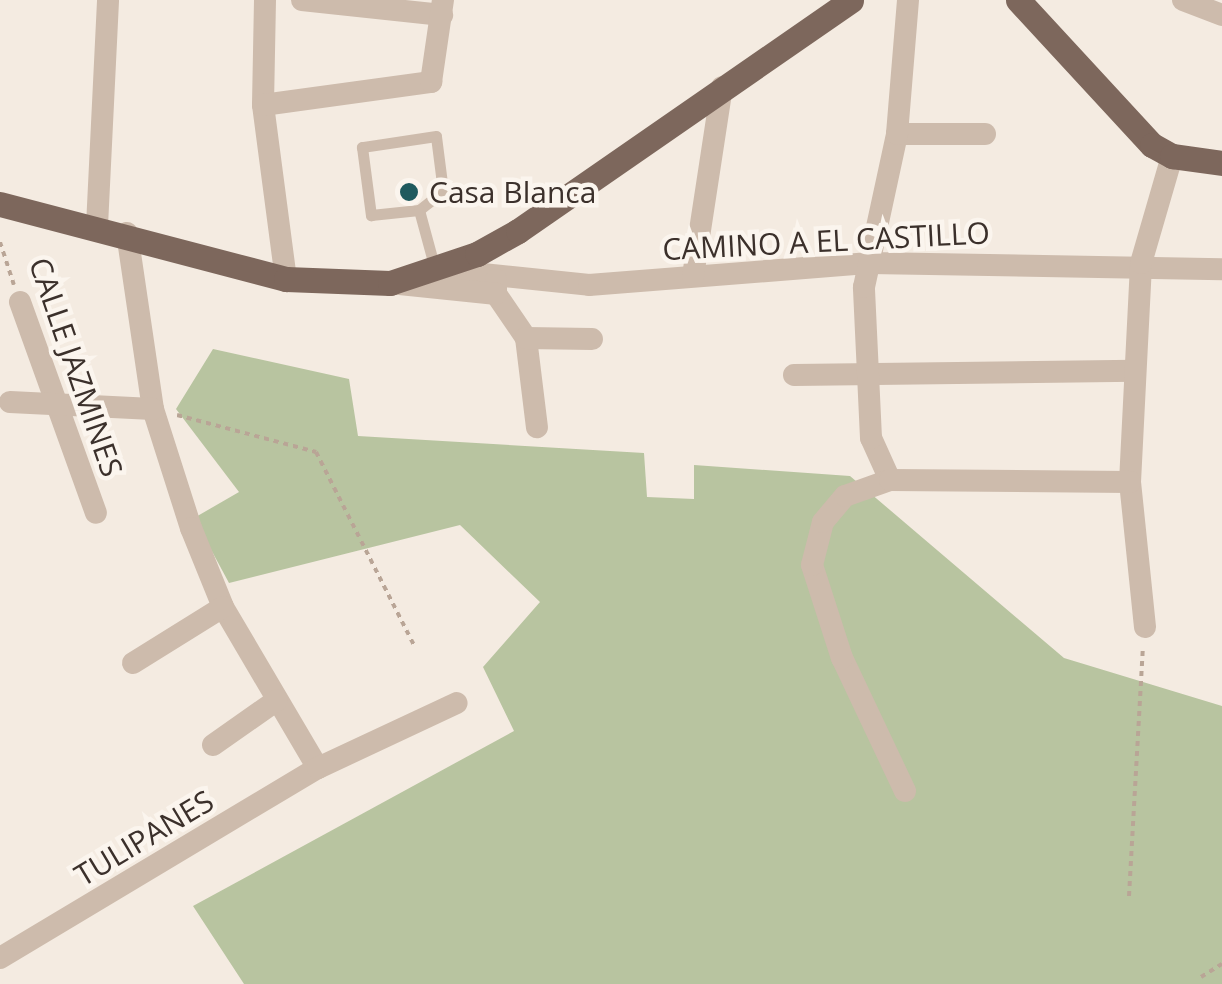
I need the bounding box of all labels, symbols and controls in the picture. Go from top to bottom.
place label: Casa Blanca [429,174,596,210]
marker: Casa Blanca [398,181,420,203]
street label: CAMINO A EL CASTILLO [661,214,991,268]
street label: CALLE JAZMINES [22,253,130,481]
street label: TULIPANES [68,783,220,893]

